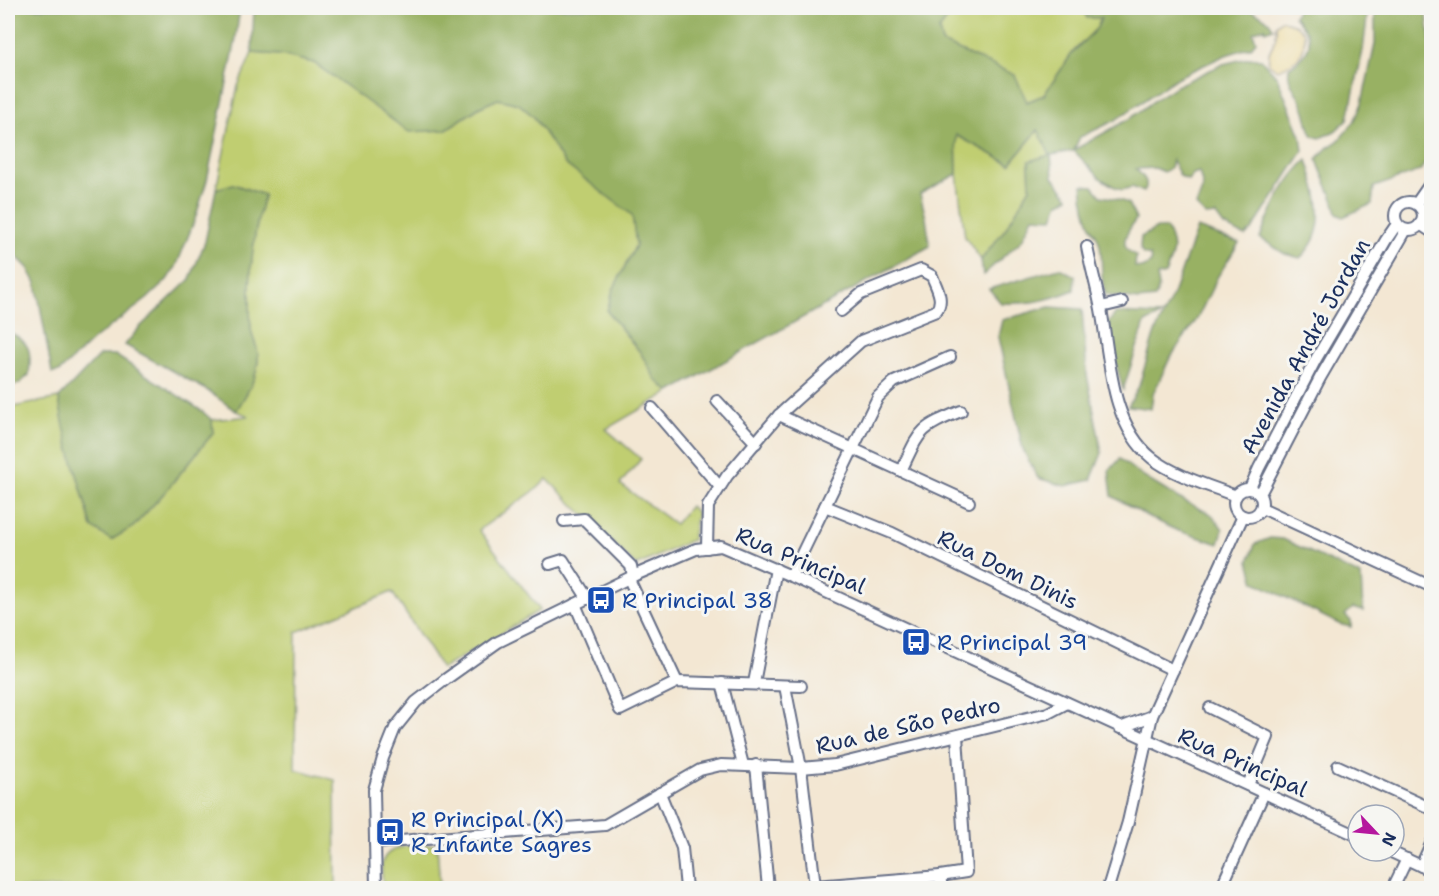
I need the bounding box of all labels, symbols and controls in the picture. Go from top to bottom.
street label: Avenida André Jordan [1234,233,1377,459]
street label: Rua Principal [731,520,871,601]
street label: Rua Dom Dinis [933,523,1083,616]
bus stop icon: R Principal 38 [585,584,617,616]
place label: R Principal 38 [622,586,773,615]
bus stop icon: R Principal 39 [900,626,932,658]
place label: R Principal 39 [937,628,1087,657]
street label: Rua de São Pedro [813,690,1003,761]
street label: Rua Principal [1173,721,1313,804]
north arrow [1346,803,1406,863]
place label: R Principal (X) R Infante Sagres [411,805,592,859]
bus stop icon: R Principal (X) R Infante Sagres [374,816,406,848]
text: N [1377,829,1401,850]

